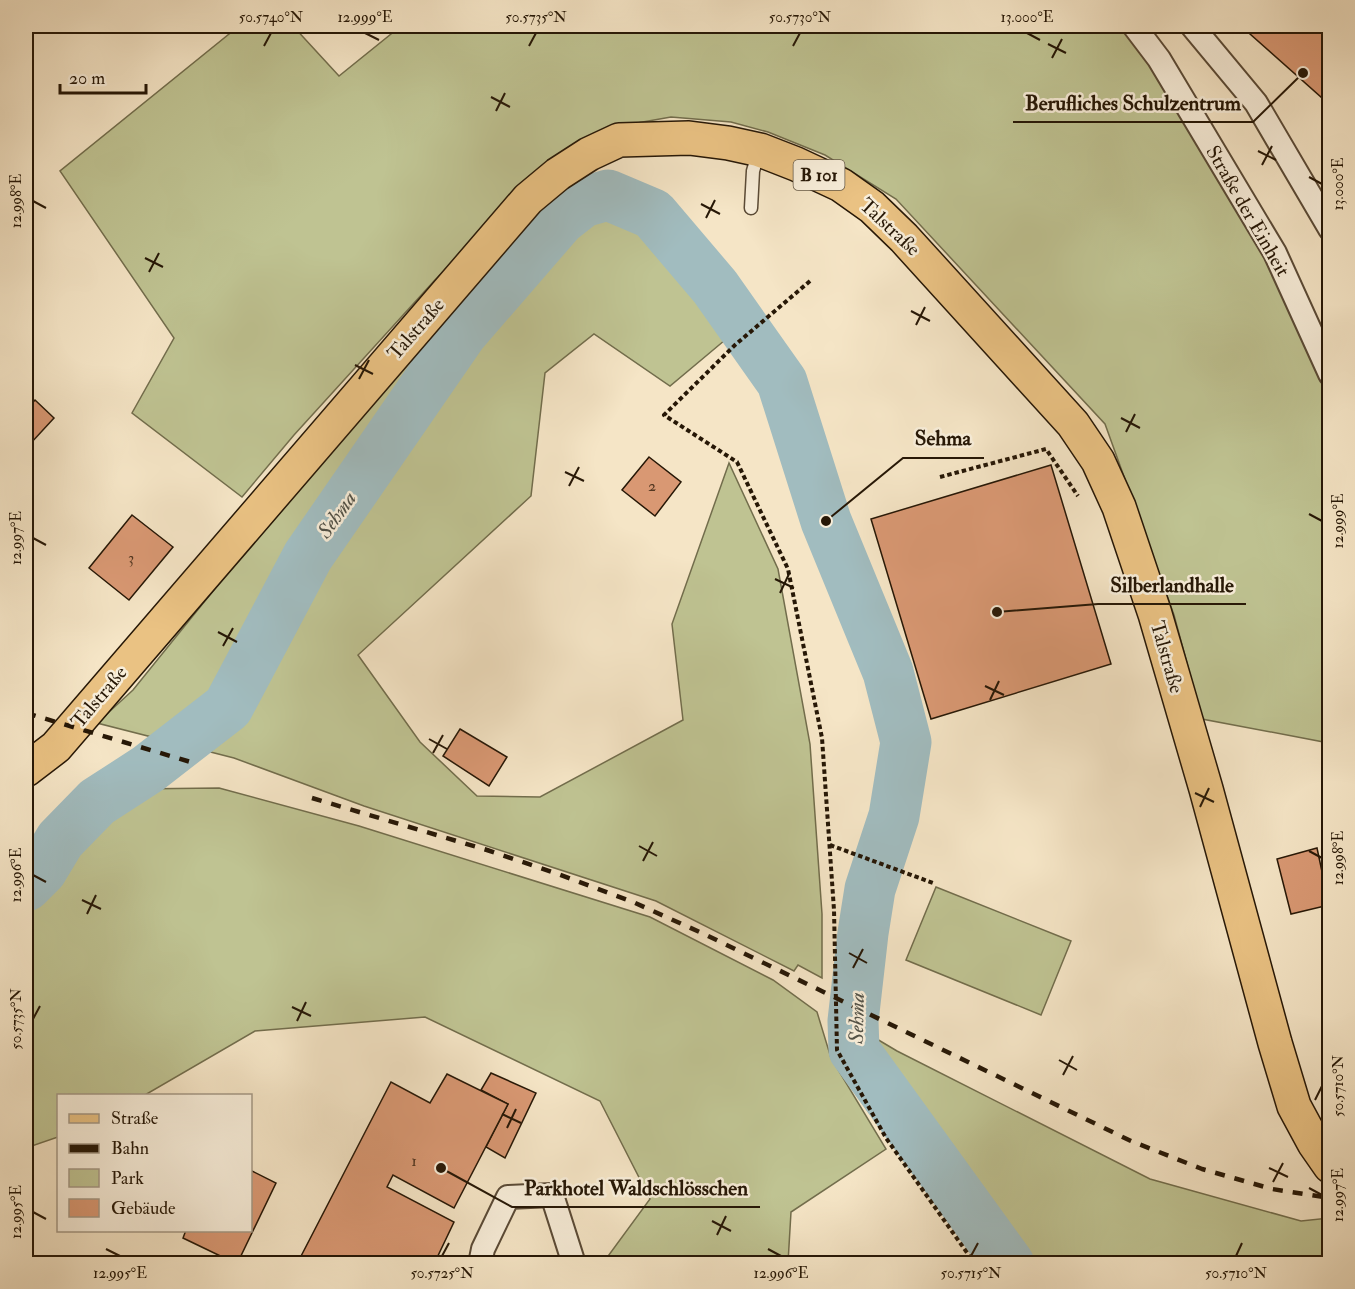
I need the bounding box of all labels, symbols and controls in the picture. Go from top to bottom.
text: 50.5740°N [239,8,304,27]
text: 12.999°E [337,8,393,27]
text: 50.5735°N [505,8,567,27]
text: 50.5730°N [769,8,832,27]
text: 13.000°E [1000,8,1054,27]
scale bar [60,57,146,95]
text: 20 m [69,67,105,90]
callout: Berufliches Schulzentrum [1013,83,1253,122]
text: Berufliches Schulzentrum [1025,90,1242,117]
street label: Straße der Einheit [1200,141,1296,281]
text: 13.000°E [1329,157,1348,211]
road number: B 101 [794,160,844,190]
text: 12.998°E [7,174,26,228]
street label: Talstraße [854,193,926,261]
street label: Talstraße [382,293,450,365]
callout: Sehma [903,419,984,458]
text: Sehma [915,425,973,452]
house number: 2 [648,476,656,496]
water label: Sehma [311,486,363,545]
text: 12.999°E [1329,493,1348,549]
text: 12.997°E [7,511,26,565]
house number: 3 [128,548,134,568]
callout: Silberlandhalle [1098,565,1246,604]
text: Silberlandhalle [1110,572,1234,599]
street label: Talstraße [1145,618,1189,696]
street label: Talstraße [66,661,132,733]
text: 12.998°E [1329,831,1348,885]
text: 12.996°E [7,847,26,902]
text: 50.5735°N [7,988,26,1050]
water label: Sehma [843,992,871,1045]
text: 50.5710°N [1329,1054,1348,1117]
legend [57,1094,252,1232]
text: Straße [111,1107,159,1130]
text: Bahn [111,1137,149,1160]
house number: 1 [411,1151,417,1171]
text: Park [111,1167,144,1190]
callout: Parkhotel Waldschlösschen [512,1168,760,1207]
text: 12.997°E [1329,1168,1348,1222]
text: Parkhotel Waldschlösschen [524,1175,748,1202]
text: 12.995°E [7,1185,26,1239]
text: Gebäude [111,1197,176,1220]
text: 12.995°E [93,1264,147,1283]
text: 50.5725°N [410,1264,474,1283]
text: 12.996°E [754,1264,809,1283]
text: 50.5715°N [941,1264,1002,1283]
text: 50.5710°N [1205,1264,1268,1283]

